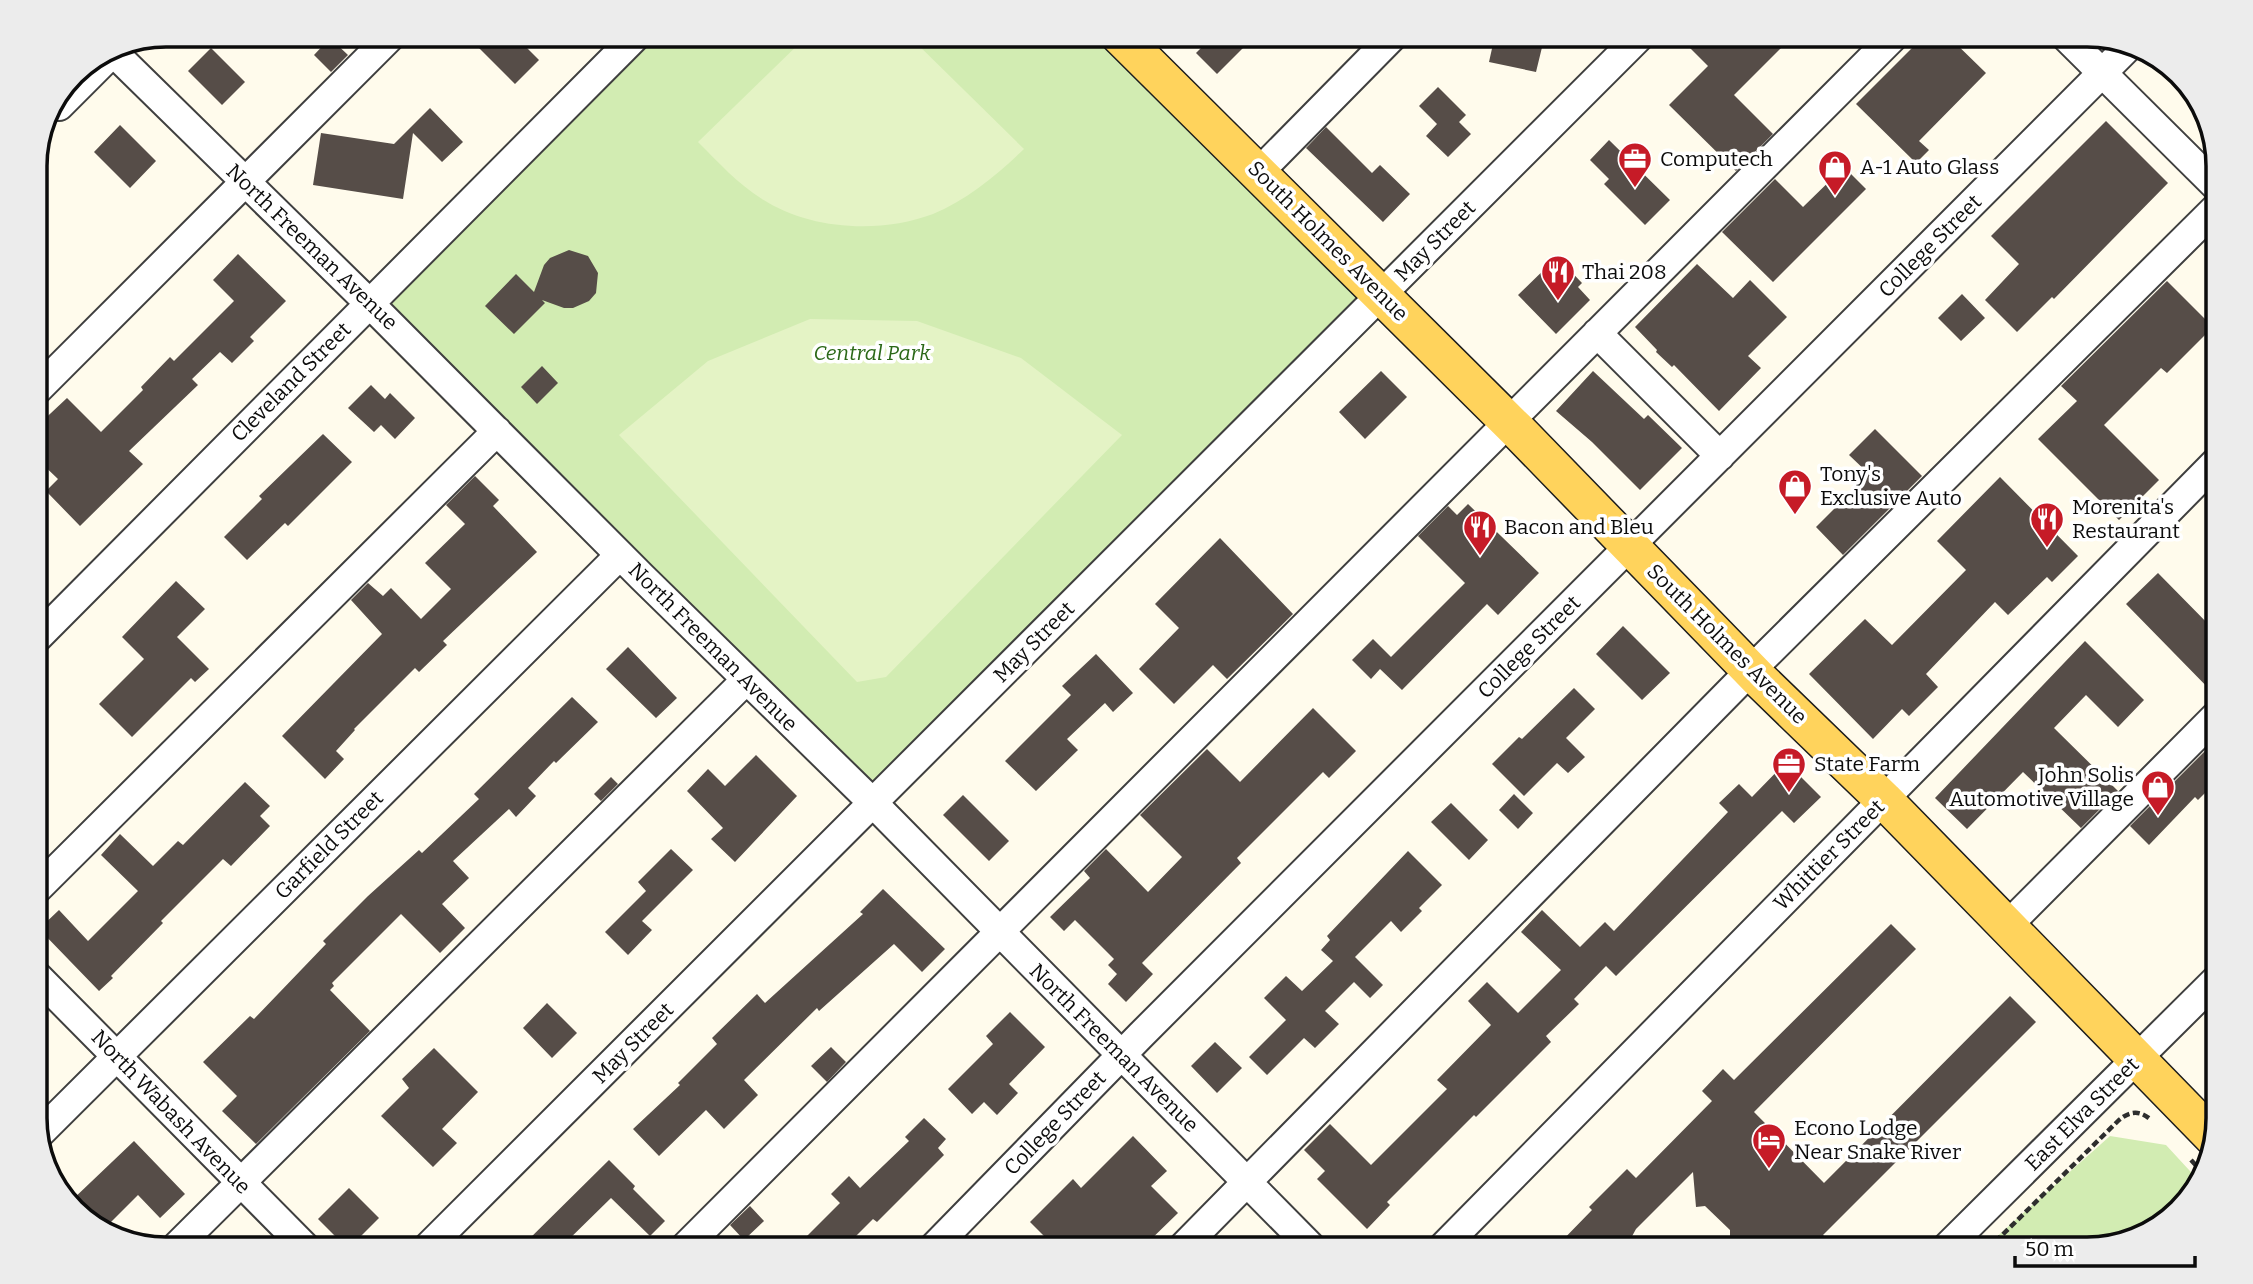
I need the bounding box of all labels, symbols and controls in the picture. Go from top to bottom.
office icon: Computech [1616,140,1654,189]
place label: Computech [1660,146,1773,172]
shop icon: A-1 Auto Glass [1816,148,1854,197]
place label: A-1 Auto Glass [1860,154,1999,180]
street label: South Holmes Avenue [1242,155,1414,327]
street label: North Freeman Avenue [221,158,403,336]
street label: College Street [1873,189,1987,303]
street label: May Street [1389,195,1481,287]
restaurant icon: Thai 208 [1539,253,1577,302]
place label: Thai 208 [1582,259,1667,285]
street label: Cleveland Street [226,316,357,447]
park label: Central Park [813,340,931,366]
place label: Tony's Exclusive Auto [1820,461,1962,511]
shop icon: Tony's Exclusive Auto [1776,467,1814,516]
place label: Morenita's Restaurant [2072,494,2180,544]
restaurant icon: Morenita's Restaurant [2028,500,2066,549]
restaurant icon: Bacon and Bleu [1461,508,1499,557]
place label: Bacon and Bleu [1504,514,1654,540]
street label: North Freeman Avenue [623,557,803,737]
street label: South Holmes Avenue [1641,558,1813,730]
street label: College Street [1472,590,1586,704]
street label: May Street [988,596,1080,688]
office icon: State Farm [1770,745,1808,794]
place label: State Farm [1814,751,1920,777]
place label: John Solis Automotive Village [1949,762,2134,812]
shop icon: John Solis Automotive Village [2139,768,2177,817]
street label: Garfield Street [269,785,389,905]
street label: Whittier Street [1768,794,1890,916]
street label: North Freeman Avenue [1024,958,1204,1138]
street label: May Street [587,997,679,1089]
street label: North Wabash Avenue [86,1024,256,1200]
street label: East Elva Street [2020,1051,2145,1176]
street label: College Street [999,1065,1112,1181]
place label: Econo Lodge Near Snake River [1794,1115,1961,1165]
hotel icon: Econo Lodge Near Snake River [1750,1121,1788,1170]
scale bar [2015,1224,2195,1268]
text: 50 m [2025,1236,2074,1262]

